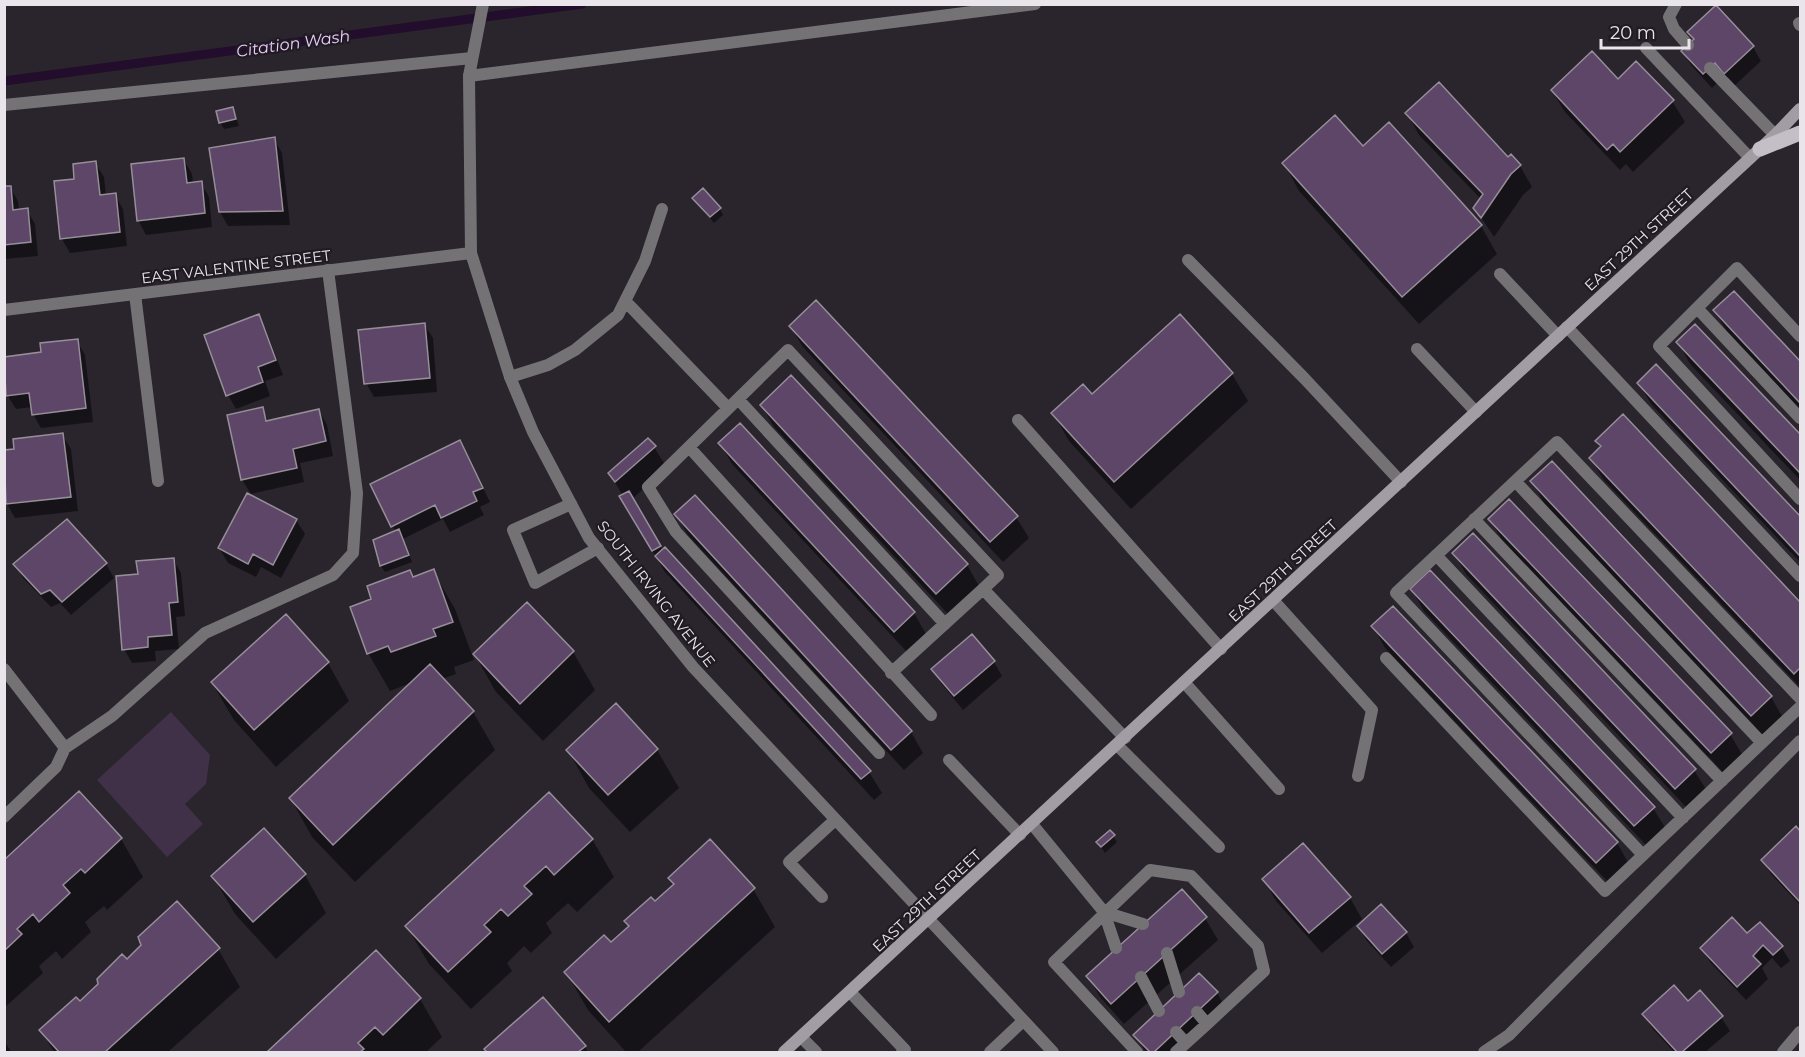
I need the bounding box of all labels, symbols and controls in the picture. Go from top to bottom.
scale bar [1601,12,1690,50]
text: 20 m [1610,22,1656,44]
water label: Citation Wash [235,26,351,61]
street label: EAST 29TH STREET [1580,184,1697,295]
street label: EAST VALENTINE STREET [140,245,332,288]
street label: EAST 29TH STREET [1224,515,1341,626]
street label: SOUTH IRVING AVENUE [593,517,720,671]
street label: EAST 29TH STREET [868,845,985,956]

